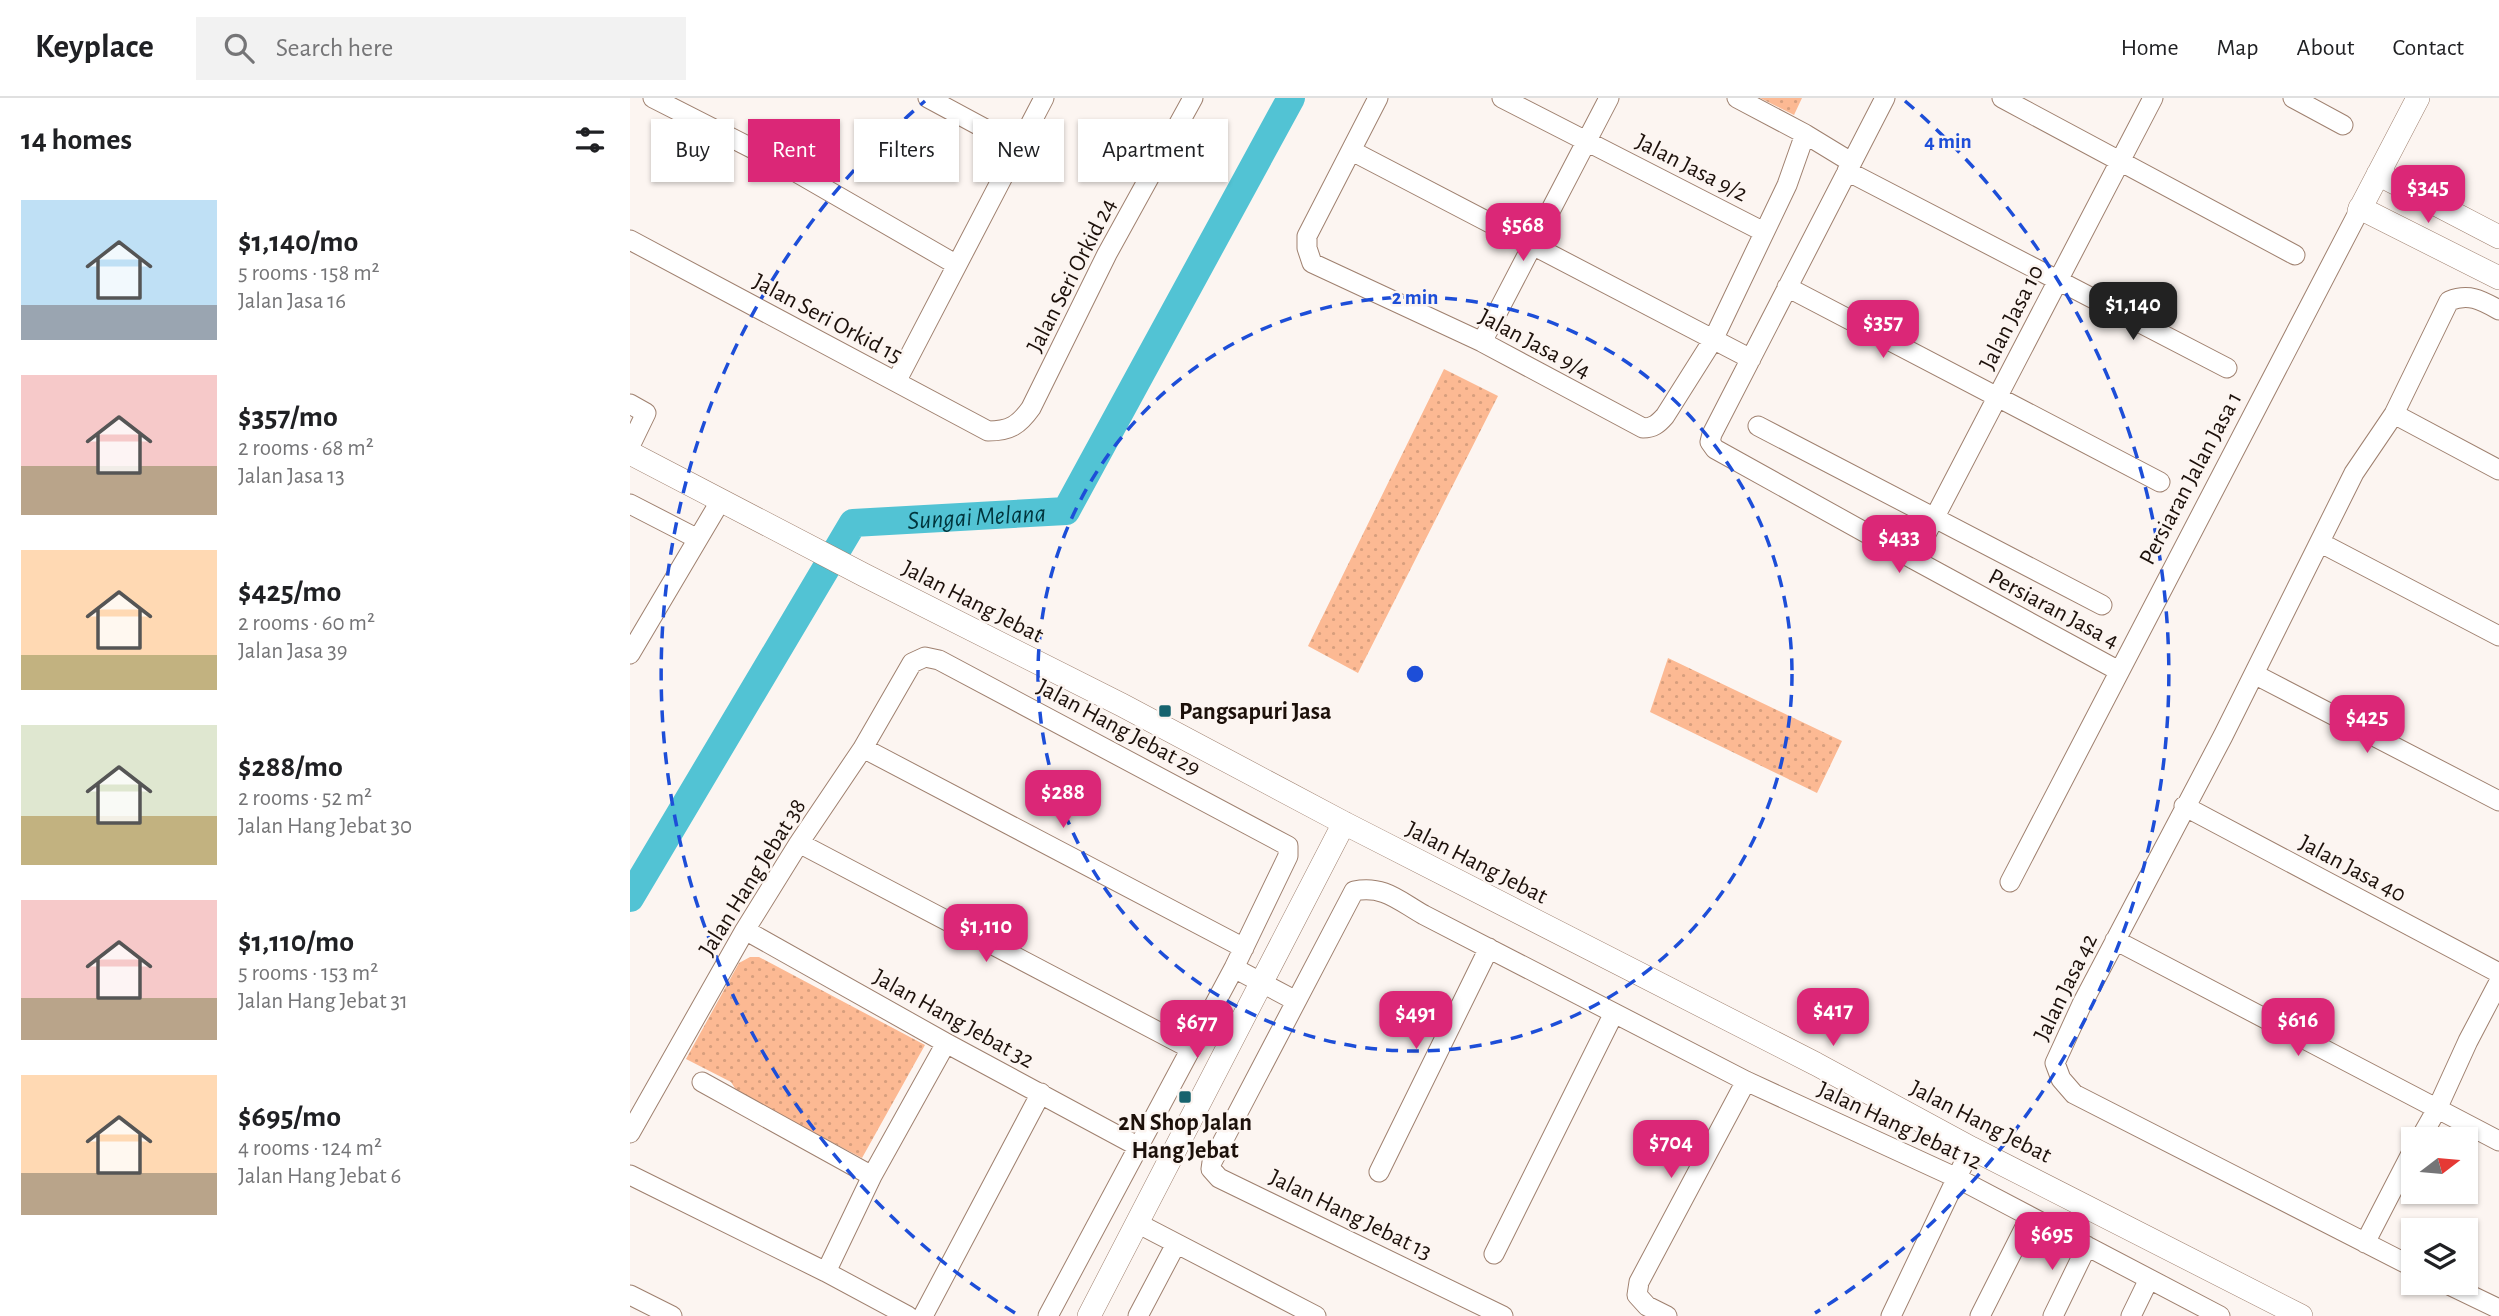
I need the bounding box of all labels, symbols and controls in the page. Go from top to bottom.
search box [196,17,686,80]
icon: search [220,29,258,67]
text: Keyplace [35,31,154,64]
text: Search here [276,35,393,61]
text: Home [2121,36,2179,60]
text: Map [2217,36,2259,60]
text: About [2297,36,2354,60]
text: Contact [2392,36,2464,60]
chip: Buy [651,119,734,182]
chip: Rent [748,119,840,182]
chip: Filters [854,119,959,182]
chip: New [973,119,1064,182]
chip: Apartment [1078,119,1228,182]
icon: filters [571,121,609,159]
text: 14 homes [21,125,132,155]
street label: Jalan Jasa 9/2 [1632,129,1752,206]
text: 4 min [1924,131,1972,152]
pin: $345 [2387,166,2469,225]
text: $345 [2407,176,2449,199]
street label: Jalan Seri Orkid 24 [1023,195,1121,356]
pin: $568 [1482,204,1564,263]
text: $568 [1502,214,1544,237]
text: $1,140/mo [238,227,358,257]
icon: home [77,228,161,312]
street label: Jalan Jasa 10 [1975,261,2048,374]
text: 5 rooms · 158 m² [238,262,380,285]
street label: Jalan Seri Orkid 15 [749,270,906,368]
pin: $1,140 [2076,282,2190,342]
text: 2 min [1392,287,1438,308]
text: Jalan Jasa 16 [238,290,346,313]
text: $1,140 [2105,293,2161,316]
pin: $357 [1842,300,1924,360]
street label: Jalan Jasa 9/4 [1475,304,1594,383]
text: $357 [1863,311,1903,334]
street label: Persiaran Jalan Jasa 1 [2135,388,2247,569]
text: $357/mo [238,402,338,432]
icon: home [77,403,161,487]
text: 2 rooms · 68 m² [238,437,374,460]
text: Jalan Jasa 13 [238,465,345,488]
water label: Sungai Melana [907,500,1047,534]
pin: $433 [1858,516,1940,575]
text: $433 [1878,526,1920,549]
street label: Jalan Hang Jebat [898,556,1047,648]
street label: Persiaran Jasa 4 [1984,564,2123,653]
text: $425/mo [238,577,341,607]
icon: home [77,578,161,662]
text: 2 rooms · 60 m² [238,612,375,635]
text: Jalan Jasa 39 [238,640,348,663]
centre of rings [1403,662,1427,686]
street label: Jalan Hang Jebat 29 [1033,675,1204,781]
pin: $425 [2326,696,2408,755]
place label: Pangsapuri Jasa [1179,700,1332,724]
marker: Pangsapuri Jasa [1157,703,1173,719]
text: $425 [2346,706,2388,729]
text: $288/mo [238,752,343,782]
icon: home [77,753,161,837]
pin: $288 [1022,770,1104,830]
text: $288 [1041,781,1085,804]
text: 2 rooms · 52 m² [238,787,372,810]
street label: Jalan Hang Jebat 38 [695,795,811,960]
text: Jalan Hang Jebat 30 [238,815,412,838]
street label: Jalan Hang Jebat [1402,817,1551,909]
street label: Jalan Jasa 40 [2295,831,2410,907]
pin: $1,110 [929,904,1043,964]
text: $1,110 [960,915,1012,938]
text: $1,110/mo [238,927,354,957]
icon: home [77,928,161,1012]
street label: Jalan Jasa 42 [2030,930,2102,1045]
text: 5 rooms · 153 m² [238,962,378,985]
street label: Jalan Hang Jebat 32 [869,965,1038,1073]
pin: $417 [1792,988,1874,1048]
text: Jalan Hang Jebat 31 [238,990,408,1013]
pin: $491 [1375,992,1457,1051]
pin: $616 [2257,998,2339,1058]
text: $417 [1813,999,1853,1022]
pin: $677 [1156,1000,1238,1060]
text: $491 [1395,1002,1437,1025]
text: $616 [2278,1009,2318,1032]
text: $677 [1176,1011,1218,1034]
street label: Jalan Hang Jebat [1906,1076,2055,1168]
street label: Jalan Hang Jebat 12 [1814,1077,1985,1174]
marker: 2N Shop Jalan Hang Jebat [1177,1089,1193,1105]
text: $695/mo [238,1102,341,1132]
icon: home [77,1103,161,1187]
place label: 2N Shop Jalan Hang Jebat [1118,1111,1252,1163]
pin: $704 [1630,1121,1712,1180]
north arrow [2401,1127,2478,1204]
map controls [2401,1127,2478,1295]
text: $704 [1649,1131,1693,1154]
text: 4 rooms · 124 m² [238,1137,382,1160]
text: Jalan Hang Jebat 6 [238,1165,401,1188]
street label: Jalan Hang Jebat 13 [1266,1165,1435,1265]
pin: $695 [2011,1212,2093,1272]
button: layers [2401,1218,2478,1295]
text: $695 [2031,1223,2073,1246]

